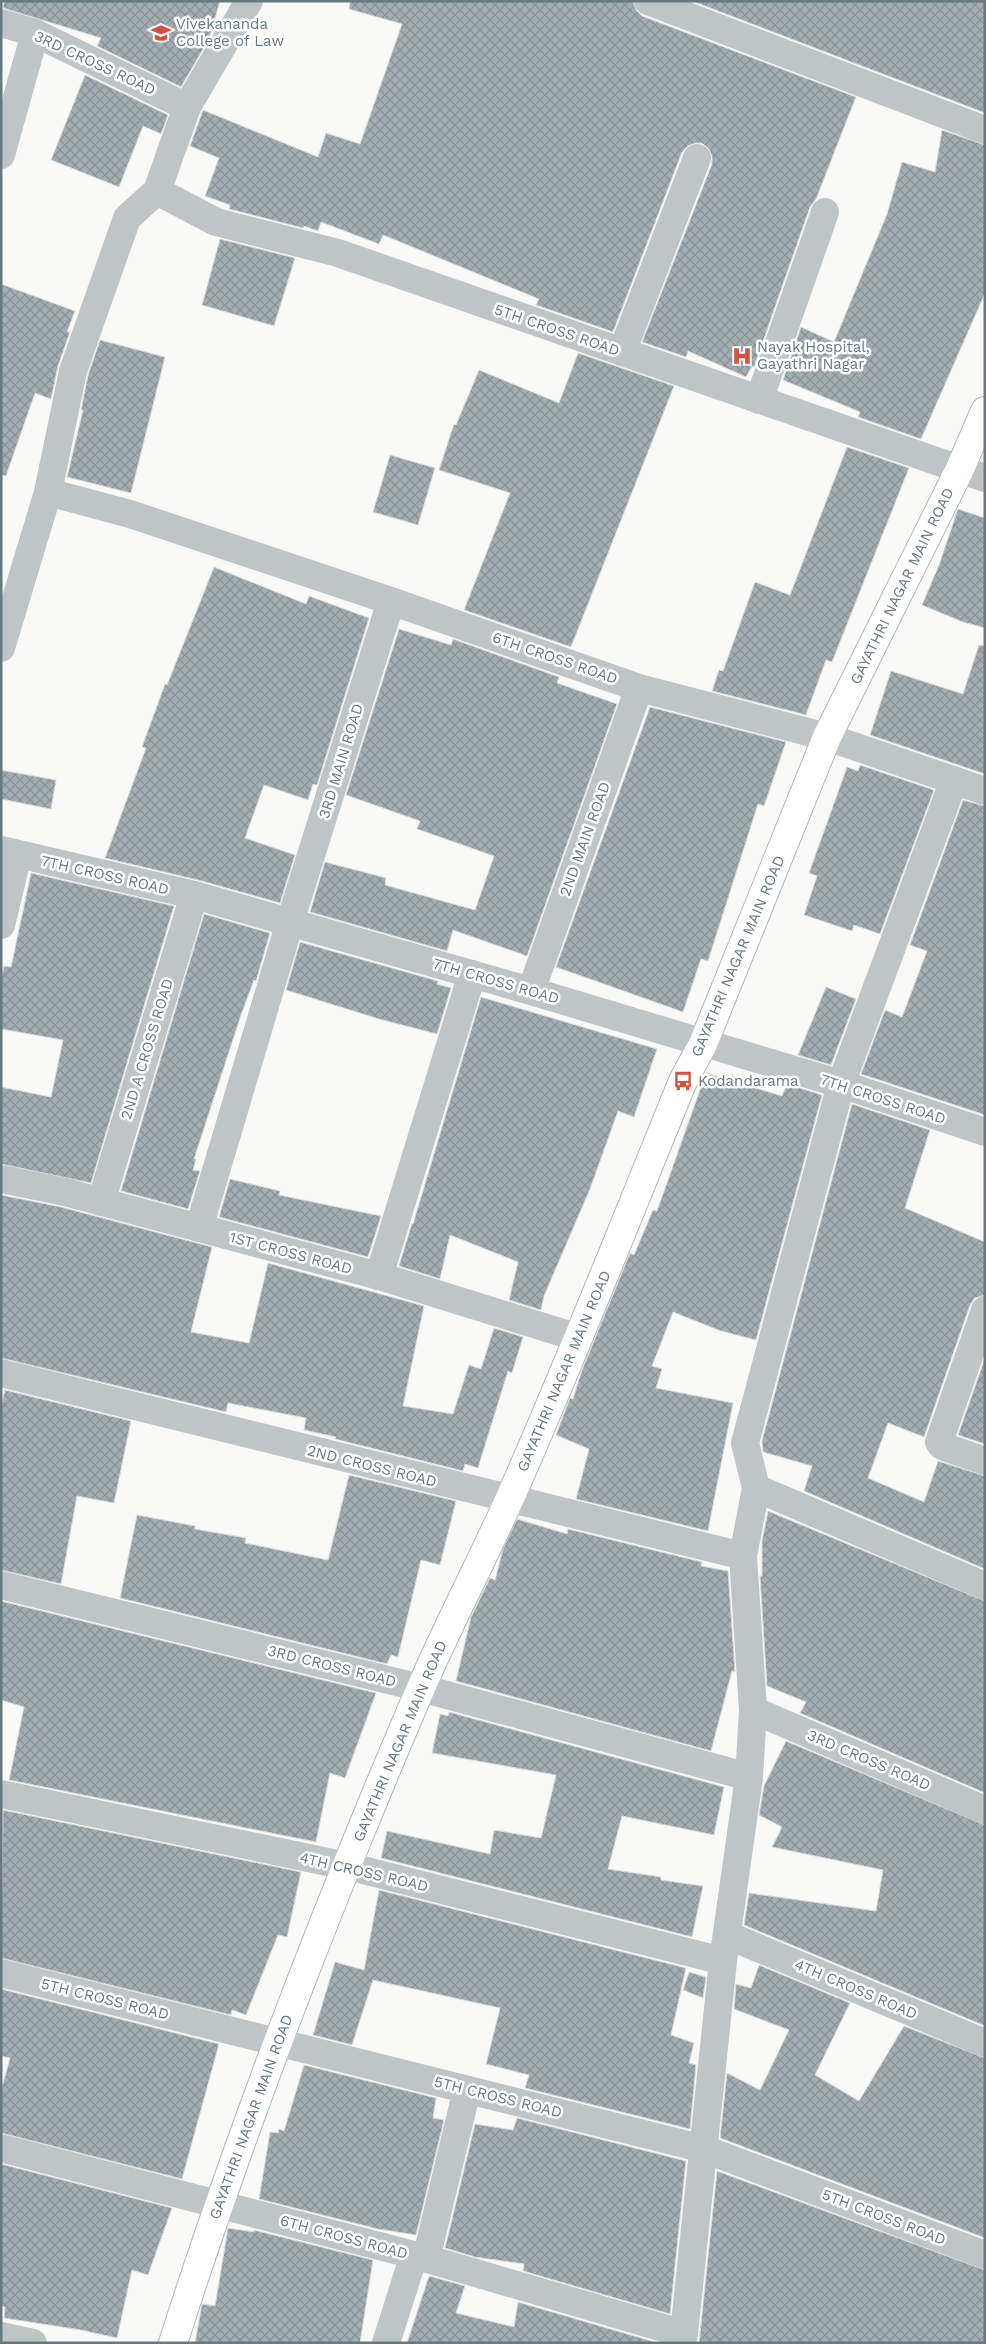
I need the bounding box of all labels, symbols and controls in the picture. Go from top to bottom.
place label: Vivekananda College of Law [176,15,284,50]
school or university icon: Vivekananda College of Law [150,22,172,44]
street label: 3RD CROSS ROAD [31,27,159,99]
street label: 5TH CROSS ROAD [492,300,622,360]
place label: Nayak Hospital, Gayathri Nagar [757,338,870,373]
hospital icon: Nayak Hospital, Gayathri Nagar [731,345,753,367]
street label: GAYATHRI NAGAR MAIN ROAD [846,485,958,687]
street label: 6TH CROSS ROAD [490,628,620,688]
street label: 3RD MAIN ROAD [315,701,367,821]
street label: 2ND MAIN ROAD [556,779,614,899]
street label: 7TH CROSS ROAD [39,852,171,898]
street label: GAYATHRI NAGAR MAIN ROAD [687,853,789,1059]
street label: 7TH CROSS ROAD [431,954,561,1008]
street label: 2ND A CROSS ROAD [117,976,177,1122]
bus stop icon: Kodandarama [672,1070,694,1092]
street label: 7TH CROSS ROAD [818,1070,948,1128]
place label: Kodandarama [698,1072,799,1090]
street label: 1ST CROSS ROAD [228,1228,354,1278]
street label: GAYATHRI NAGAR MAIN ROAD [513,1268,615,1474]
street label: 2ND CROSS ROAD [305,1441,439,1491]
street label: GAYATHRI NAGAR MAIN ROAD [349,1638,451,1844]
street label: 3RD CROSS ROAD [266,1641,398,1691]
street label: 3RD CROSS ROAD [805,1726,933,1794]
street label: 4TH CROSS ROAD [298,1848,430,1896]
street label: 4TH CROSS ROAD [792,1955,920,2023]
street label: 5TH CROSS ROAD [39,1974,171,2024]
street label: GAYATHRI NAGAR MAIN ROAD [205,2012,297,2222]
street label: 5TH CROSS ROAD [432,2072,564,2122]
street label: 5TH CROSS ROAD [820,2185,948,2249]
street label: 6TH CROSS ROAD [278,2211,410,2263]

